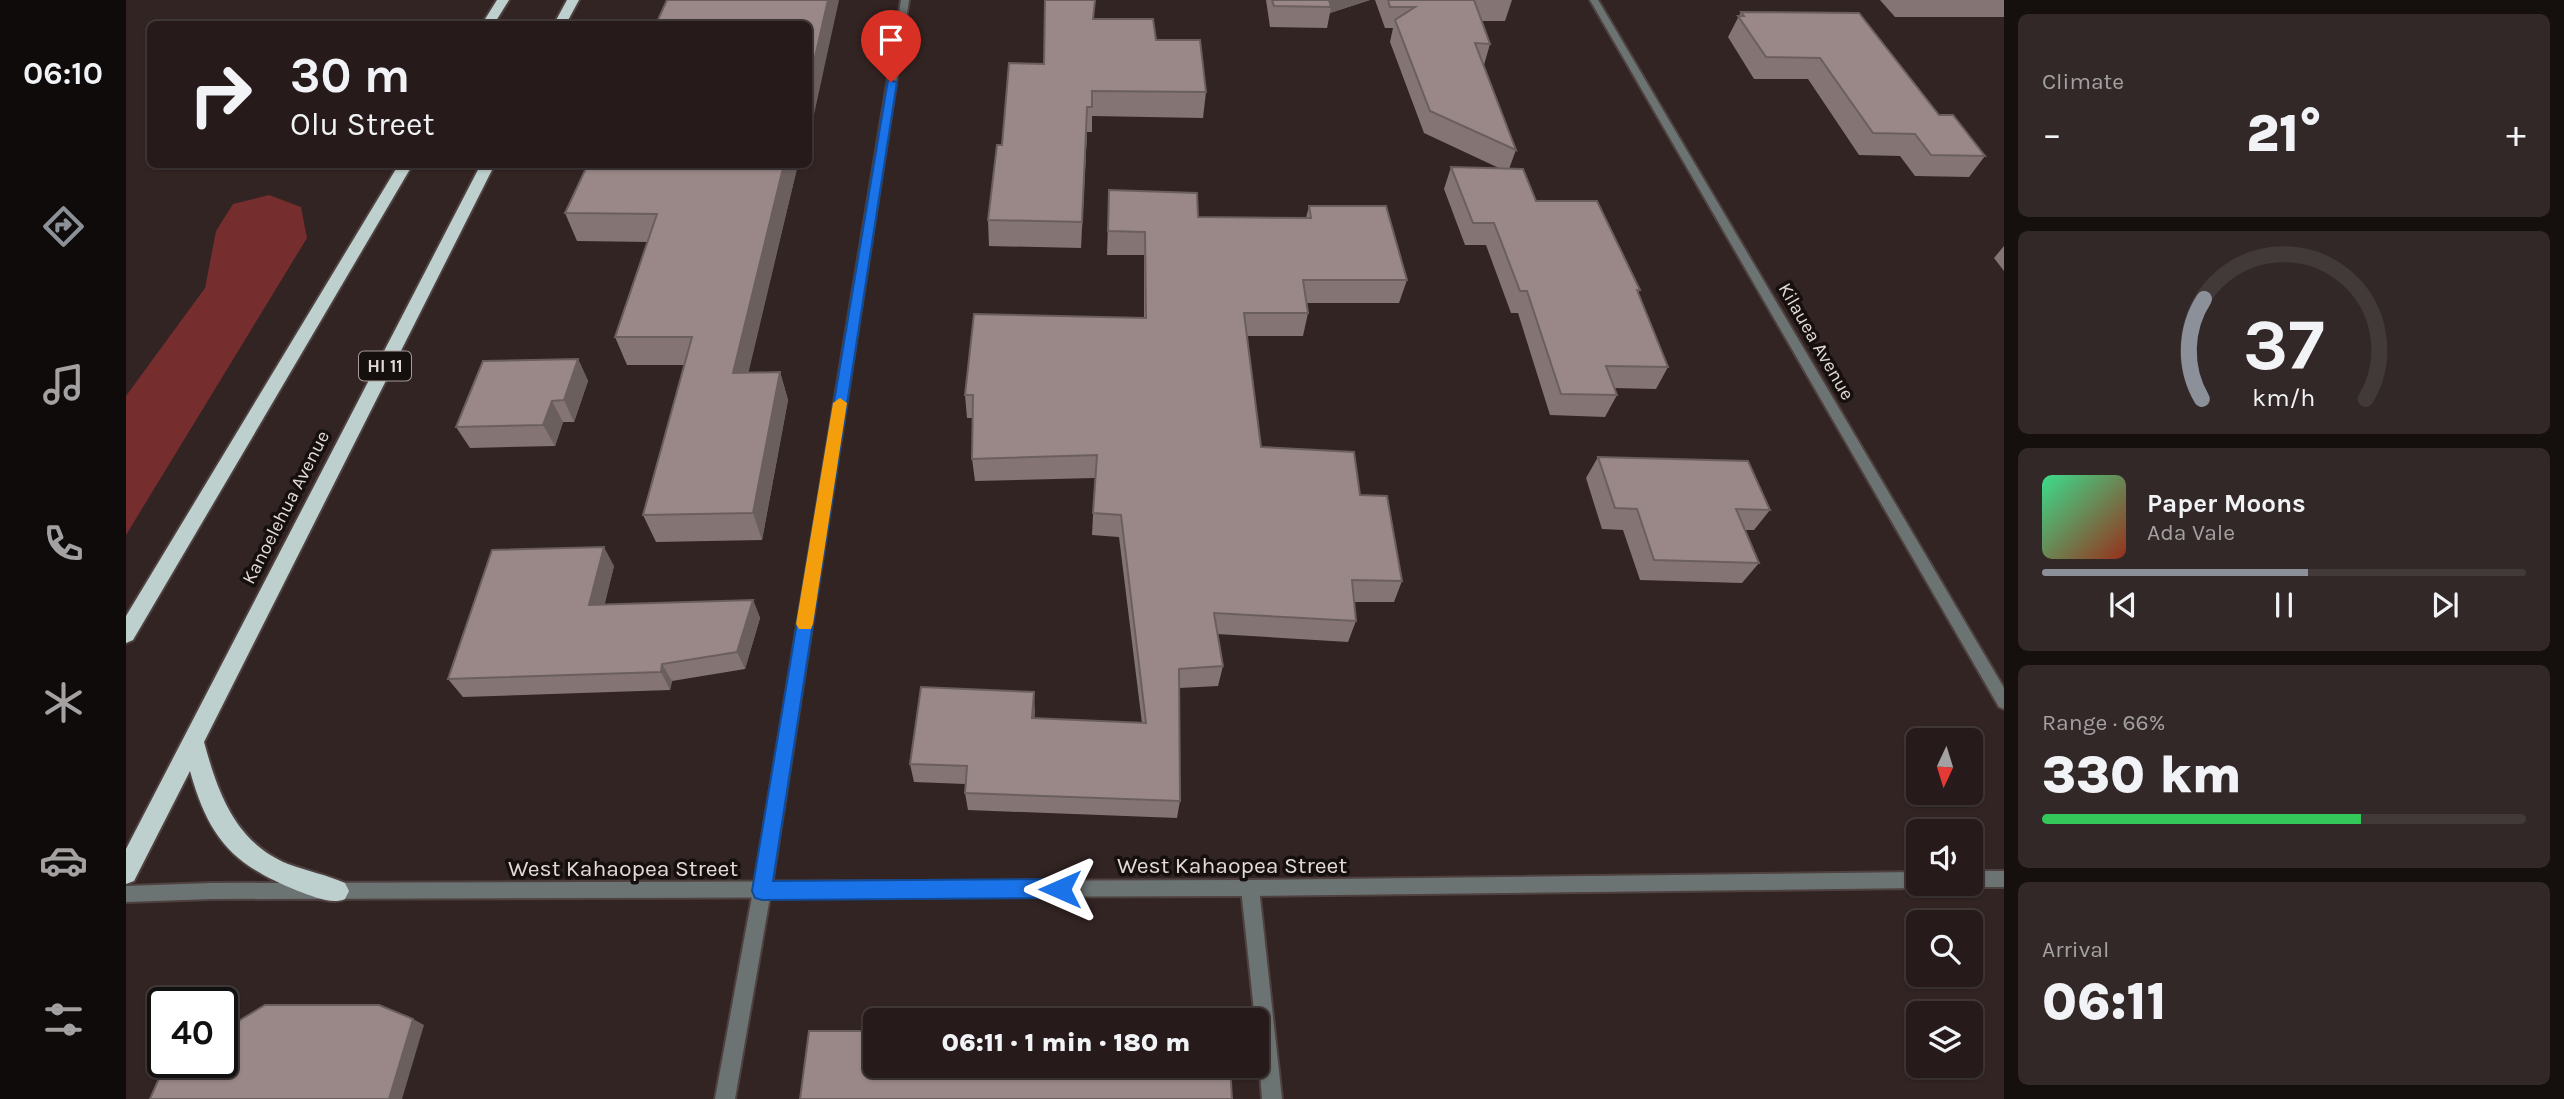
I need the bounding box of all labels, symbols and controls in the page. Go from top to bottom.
pin [861,10,921,82]
icon: arrive [872,21,910,59]
text: 30 m [290,47,410,104]
icon: right [175,49,266,140]
text: 06:10 [23,55,103,92]
text: Climate [2042,68,2124,95]
text: 21° [2246,103,2322,164]
text: Olu Street [290,106,434,143]
text: − [2042,112,2062,157]
text: + [2506,112,2526,157]
icon: directions [39,202,88,251]
street label: Kilauea Avenue [1774,279,1859,404]
text: 37 [2243,302,2325,387]
road number: HI 11 [359,352,411,380]
icon: music [39,360,88,409]
text: km/h [2252,382,2316,411]
street label: Kanoelehua Avenue [238,427,334,588]
text: Paper Moons [2147,488,2306,519]
icon: phone [39,519,88,568]
text: Ada Vale [2147,519,2235,546]
icon: previous [2104,586,2142,624]
icon: pause [2265,586,2303,624]
icon: next [2426,586,2464,624]
icon: climate [39,678,88,727]
text: Range · 66% [2042,709,2165,736]
north arrow [1906,728,1983,805]
map controls [1906,728,1983,1078]
text: 330 km [2042,744,2242,805]
button: sound [1906,819,1983,896]
icon: car [39,836,88,885]
position arrow [1023,852,1097,926]
street label: West Kahaopea Street [1117,852,1347,879]
street label: West Kahaopea Street [508,855,738,882]
button: search [1906,910,1983,987]
text: Arrival [2042,936,2109,963]
text: 06:11 [2042,971,2167,1032]
speed limit sign: 40 [147,987,238,1078]
icon: filters [39,995,88,1044]
button: layers [1906,1001,1983,1078]
text: 06:11 · 1 min · 180 m [942,1027,1190,1058]

